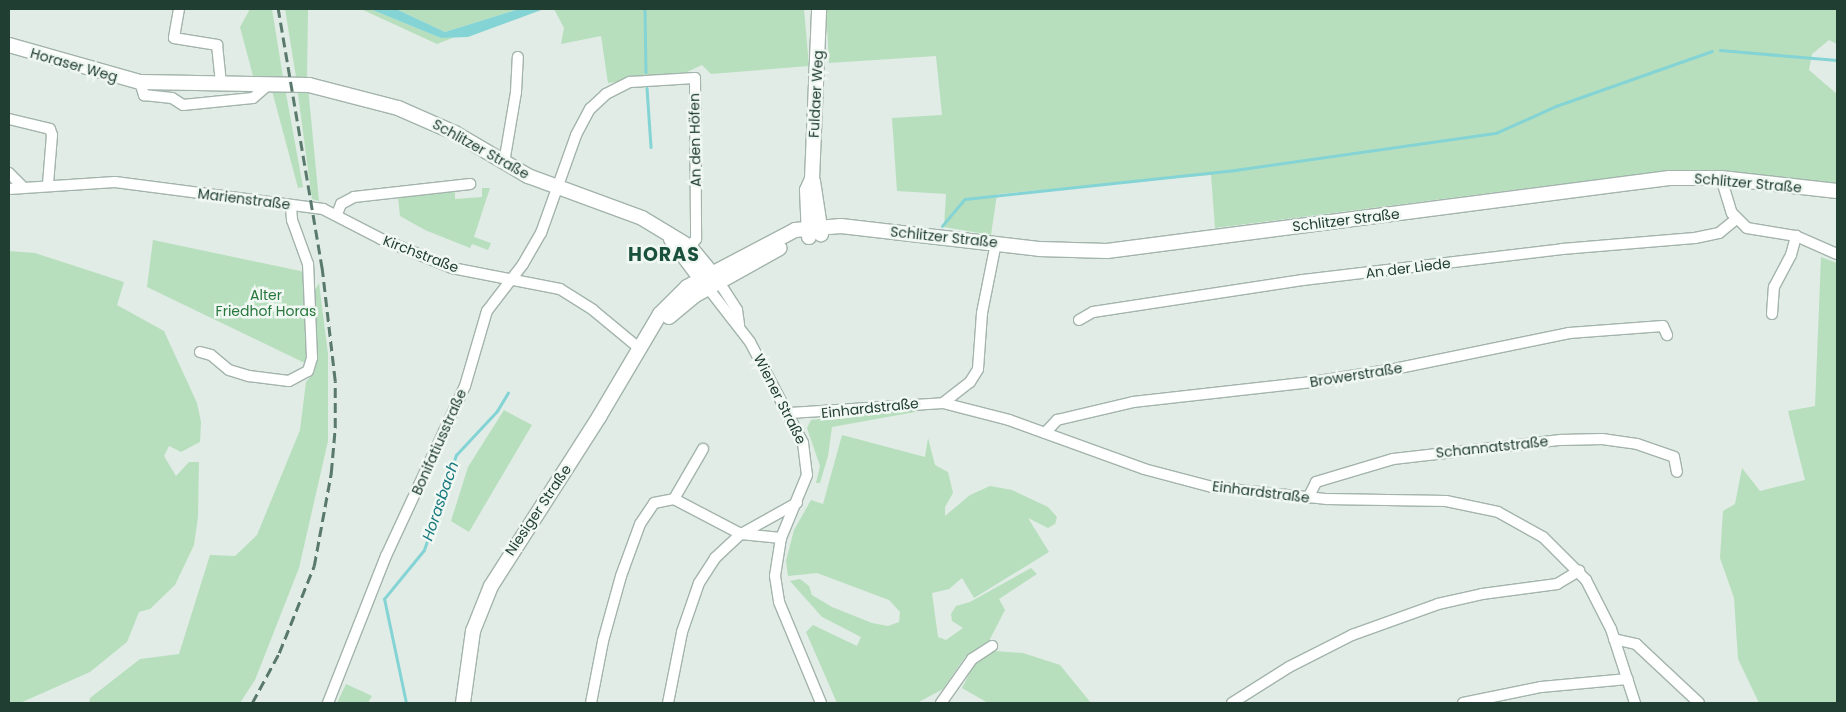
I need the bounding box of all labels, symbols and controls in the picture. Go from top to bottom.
street label: Horaser Weg [28,45,120,85]
street label: Fuldaer Weg [805,50,827,138]
street label: An den Höfen [686,93,704,187]
street label: Schlitzer Straße [430,116,532,182]
street label: Schlitzer Straße [1694,170,1802,196]
street label: Marienstraße [197,185,291,213]
street label: Schlitzer Straße [1291,205,1401,235]
street label: Schlitzer Straße [889,223,999,251]
street label: Kirchstraße [381,232,461,276]
district label: HORAS [627,244,701,266]
street label: An der Liede [1365,254,1451,282]
park label: Alter Friedhof Horas [216,287,316,320]
street label: Wiener Straße [750,351,810,447]
street label: Browerstraße [1309,359,1403,391]
street label: Bonifatiusstraße [408,386,470,498]
street label: Einhardstraße [820,395,920,421]
street label: Schannatstraße [1435,433,1549,461]
water label: Horasbach [418,459,462,543]
street label: Niesiger Straße [501,461,575,559]
street label: Einhardstraße [1211,478,1311,506]

